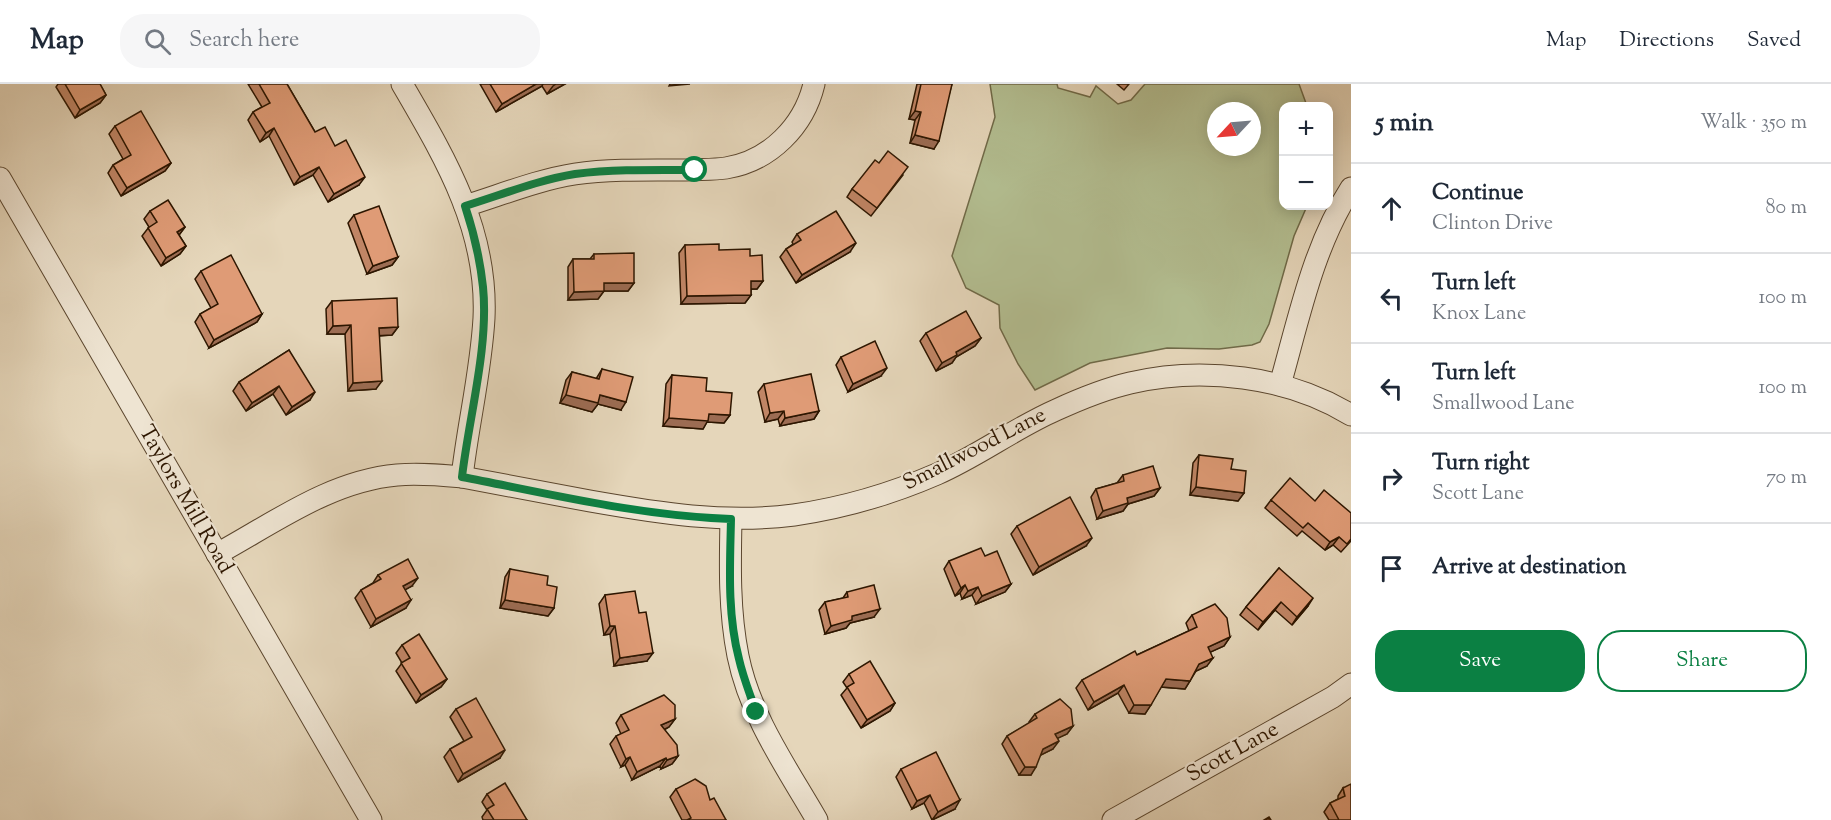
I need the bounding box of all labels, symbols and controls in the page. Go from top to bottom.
search box [120,14,540,68]
text: Map [30,21,84,61]
icon: search [141,25,174,58]
text: Search here [189,25,299,57]
text: Map [1546,26,1586,56]
text: Directions [1619,26,1714,56]
text: Saved [1747,26,1801,56]
north arrow [1207,102,1261,156]
map controls [1279,102,1333,210]
button: + [1279,102,1333,156]
text: 5 min [1375,105,1434,142]
text: Walk · 350 m [1700,109,1807,138]
route start [681,156,707,182]
button: − [1279,156,1333,210]
text: Continue [1432,178,1523,210]
icon: ahead [1375,192,1408,225]
text: 80 m [1766,194,1807,223]
text: Clinton Drive [1432,210,1553,239]
text: Turn left [1432,268,1515,300]
icon: left [1375,282,1408,315]
text: 100 m [1758,284,1807,313]
text: Knox Lane [1432,300,1526,329]
text: Turn left [1432,358,1515,390]
icon: left [1375,372,1408,405]
text: 100 m [1758,374,1807,403]
text: Smallwood Lane [1432,390,1575,419]
street label: Smallwood Lane [898,400,1052,500]
street label: Taylors Mill Road [129,420,241,580]
text: Turn right [1432,448,1529,480]
icon: right [1375,462,1408,495]
text: 70 m [1766,464,1807,493]
text: Scott Lane [1432,480,1524,509]
icon: arrive [1375,552,1408,585]
text: Arrive at destination [1432,552,1627,584]
button: Save [1375,630,1585,692]
button: Share [1597,630,1807,692]
route end [742,698,768,724]
street label: Scott Lane [1181,714,1285,792]

